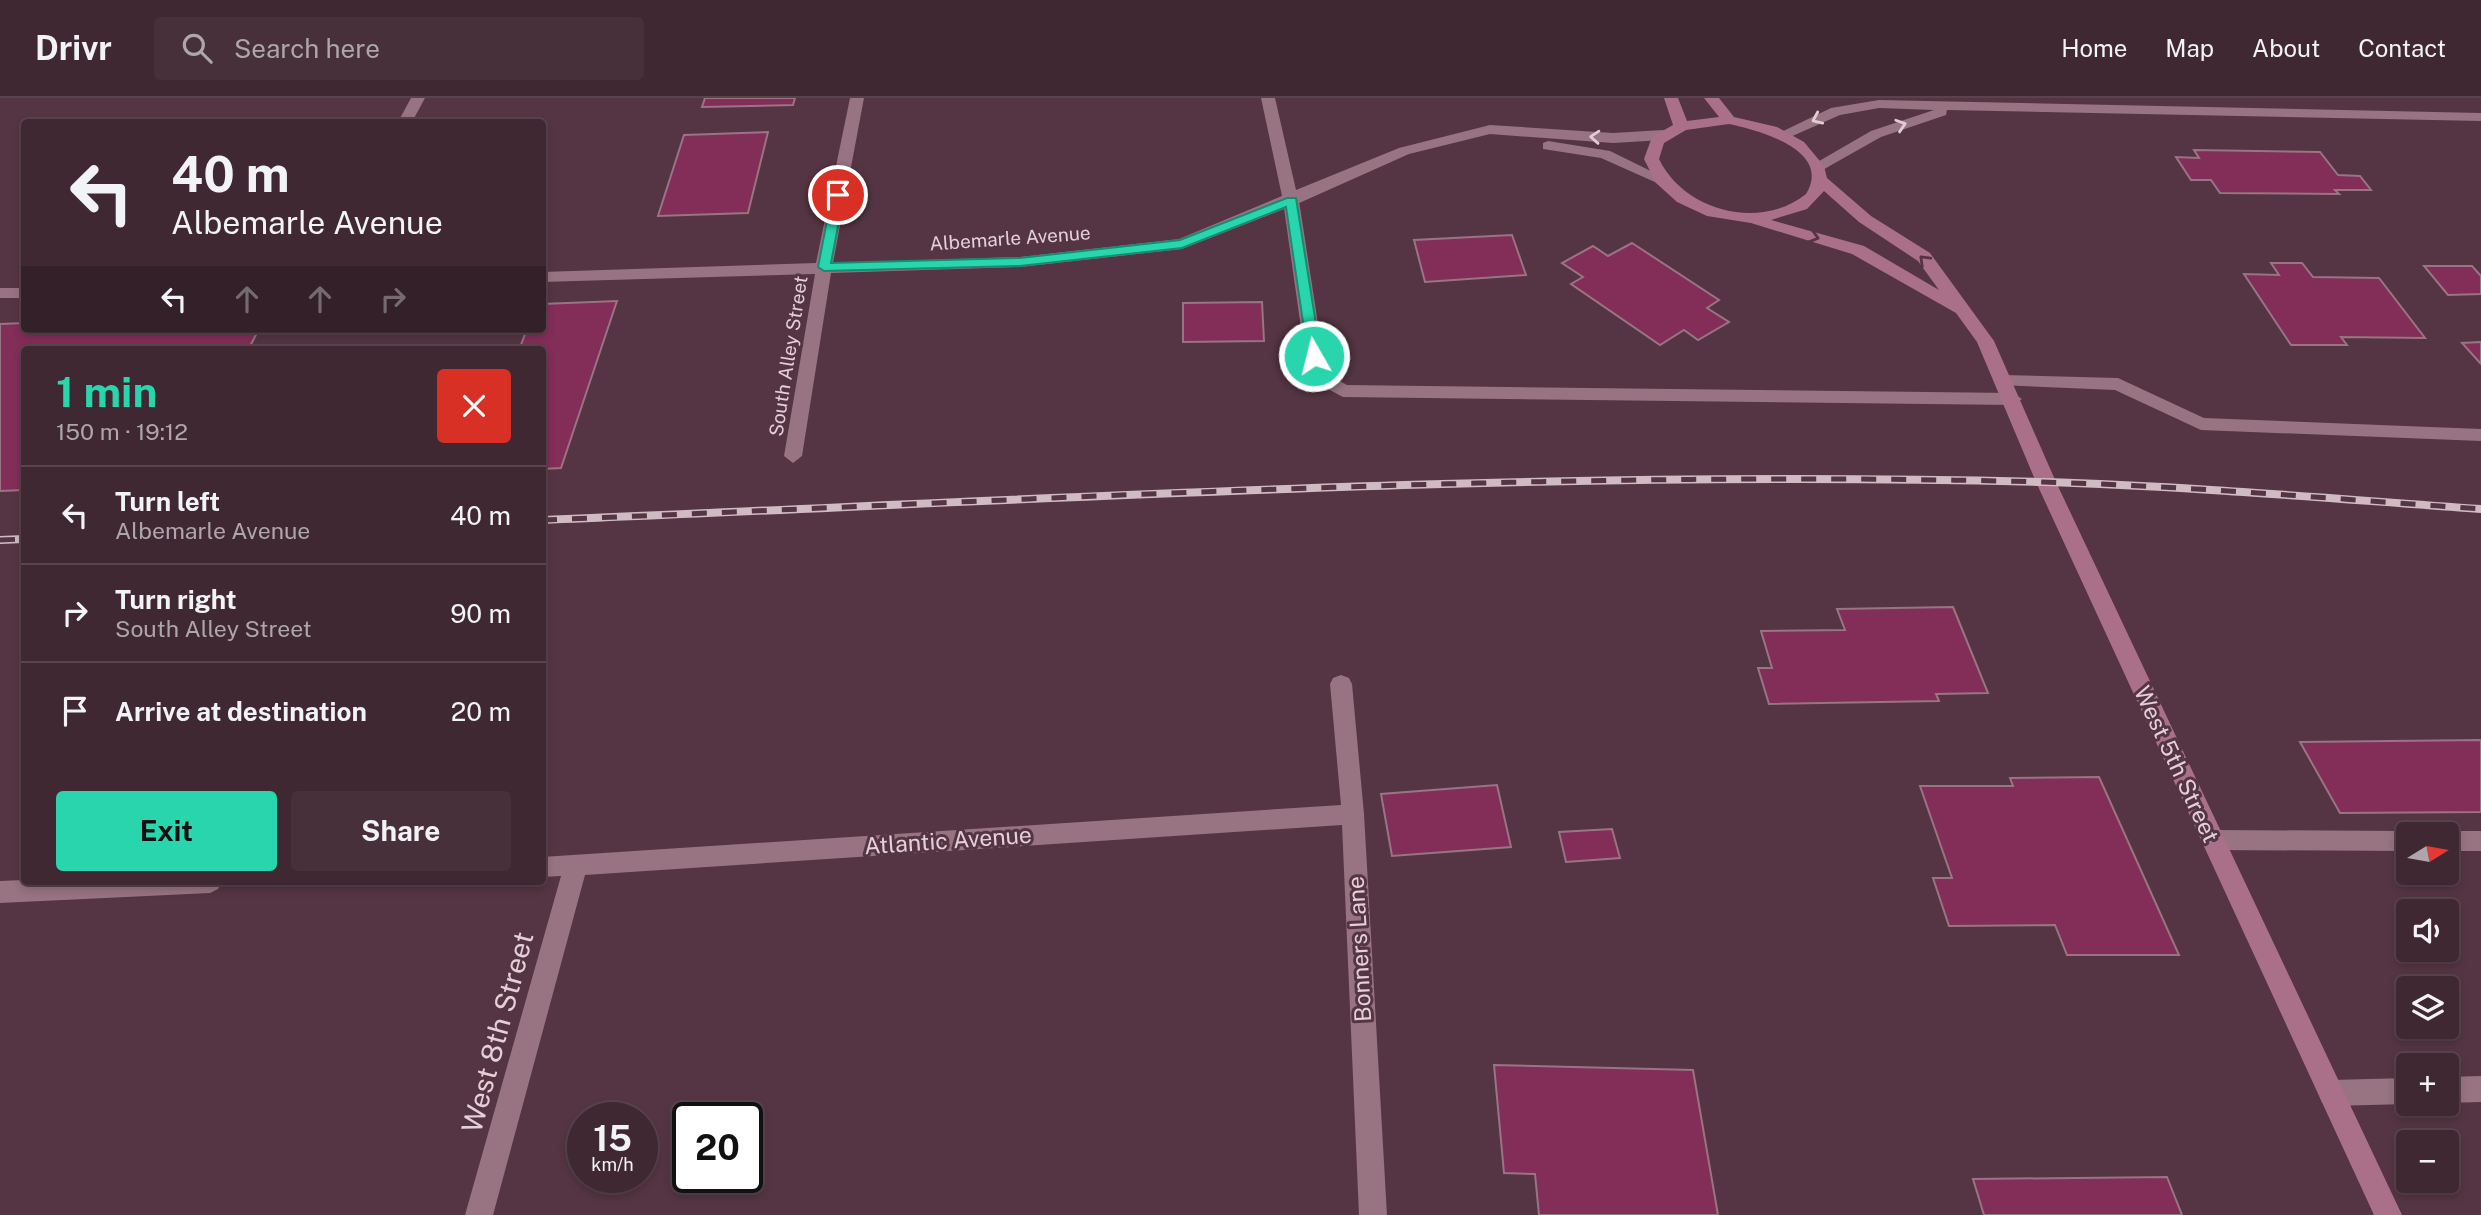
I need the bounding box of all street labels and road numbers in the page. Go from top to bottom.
street label: Albemarle Avenue [929,221,1091,255]
street label: South Alley Street [764,274,812,438]
street label: West 5th Street [2129,681,2225,847]
street label: Atlantic Avenue [863,821,1033,859]
street label: Bonners Lane [1342,875,1376,1023]
street label: West 8th Street [454,928,540,1136]

